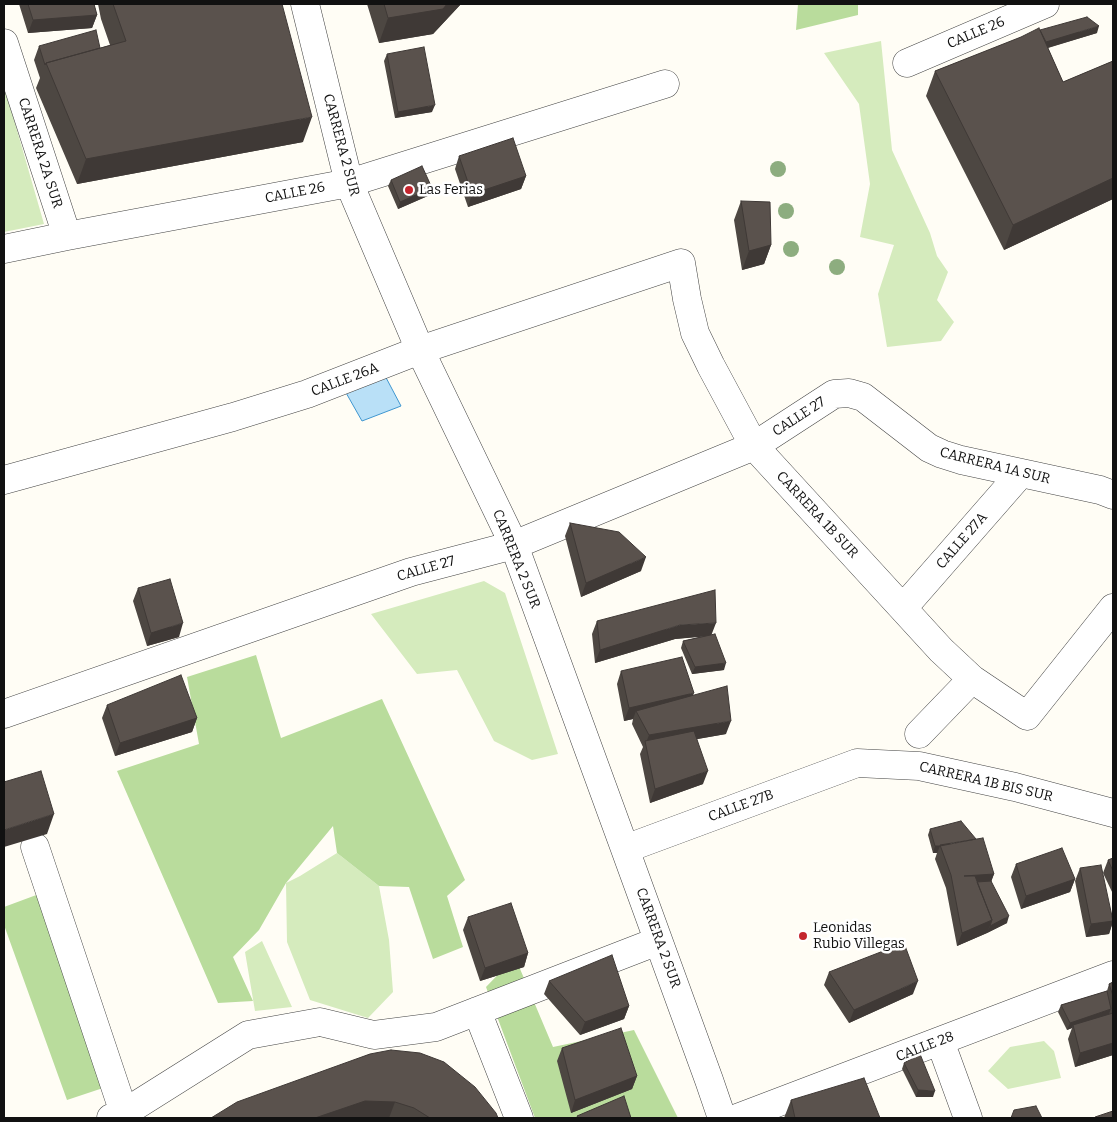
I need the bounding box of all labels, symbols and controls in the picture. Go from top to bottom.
street label: CALLE 26 [945,13,1007,53]
street label: CARRERA 2 SUR [319,92,363,198]
street label: CARRERA 2A SUR [14,96,66,210]
street label: CALLE 26 [264,179,326,207]
place label: Las Ferias [419,182,483,198]
marker: Las Ferias [403,184,415,196]
street label: CALLE 26A [309,359,381,401]
street label: CALLE 27 [769,394,829,440]
street label: CARRERA 1A SUR [938,444,1052,488]
street label: CARRERA 1B SUR [773,468,861,562]
street label: CARRERA 2 SUR [488,507,544,611]
street label: CALLE 27A [933,509,991,573]
street label: CALLE 27 [395,553,457,585]
street label: CARRERA 1B BIS SUR [917,758,1055,806]
street label: CALLE 27B [706,786,776,826]
street label: CARRERA 2 SUR [632,886,684,990]
place label: Leonidas Rubio Villegas [813,920,905,952]
marker: Leonidas Rubio Villegas [797,930,809,942]
street label: CALLE 28 [893,1028,957,1066]

